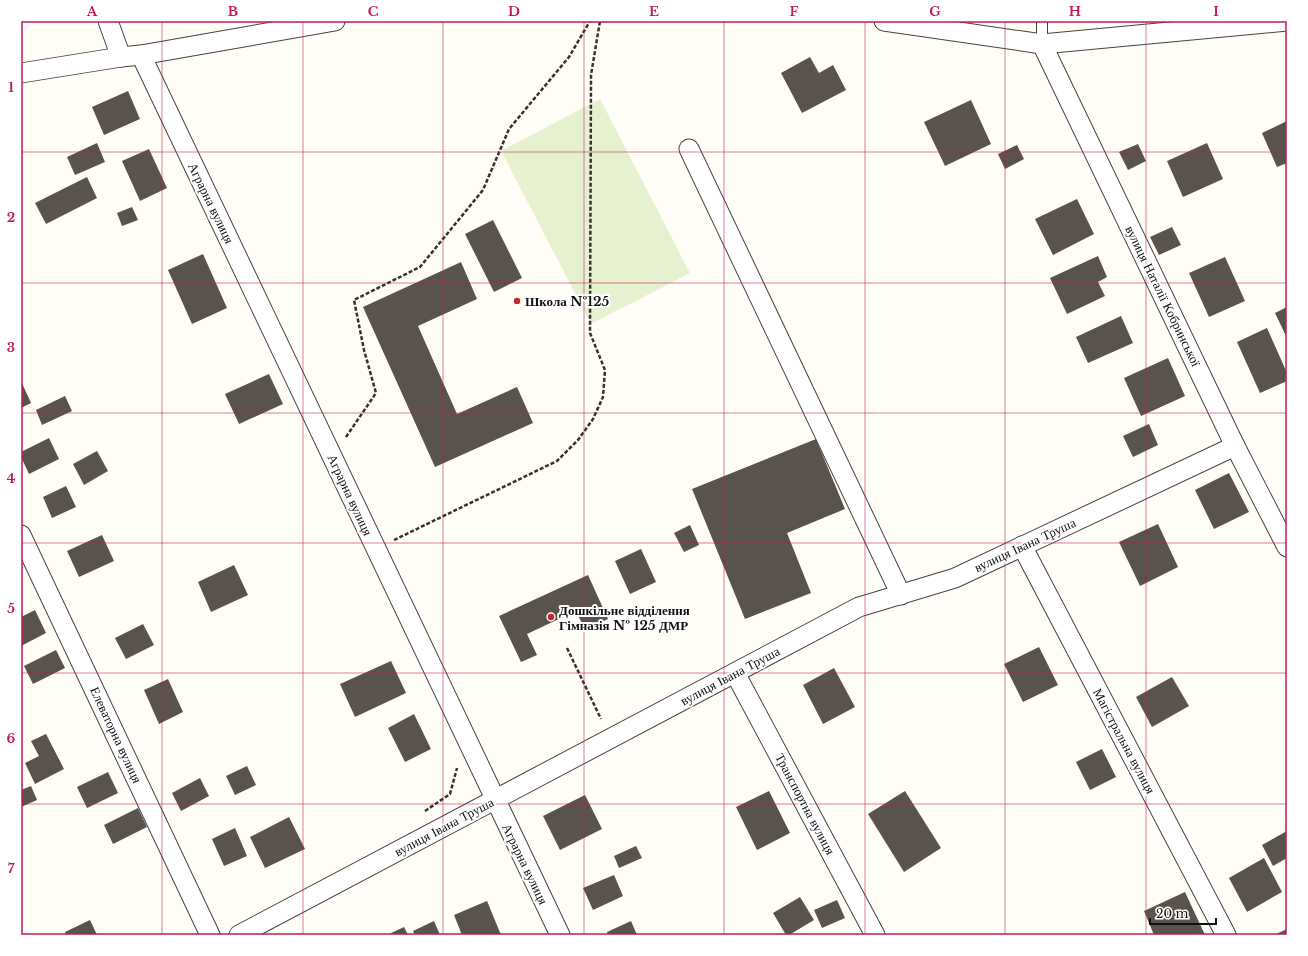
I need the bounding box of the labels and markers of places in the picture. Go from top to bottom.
place label: Школа №125 [525,293,610,310]
marker: Школа №125 [512,296,522,306]
place label: Дошкільне відділення Гімназія № 125 ДМР [559,602,690,634]
marker: Дошкільне відділення Гімназія № 125 ДМР [546,612,556,622]

